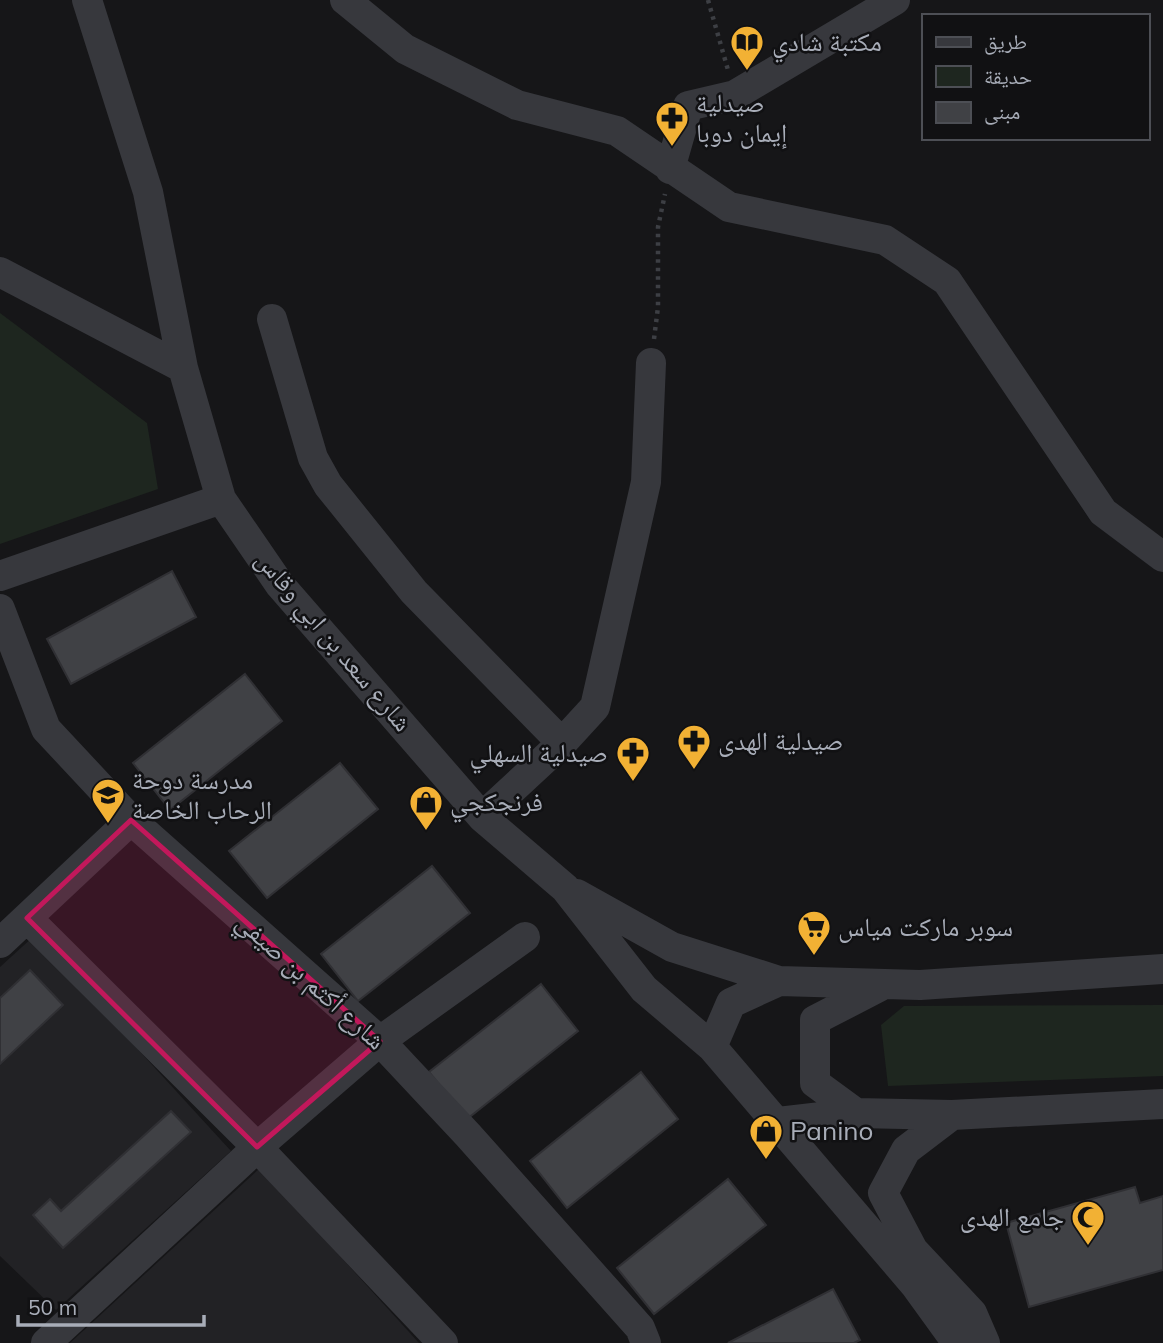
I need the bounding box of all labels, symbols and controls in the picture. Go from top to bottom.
legend [922,14,1149,140]
library icon: مكتبة شادي [728,23,766,72]
place label: مكتبة شادي [772,25,882,63]
text: طريق [984,28,1027,55]
text: حديقة [984,63,1032,89]
place label: صيدلية إيمان دوبا [696,86,787,150]
text: مبنى [984,98,1020,125]
pharmacy icon: صيدلية إيمان دوبا [653,99,691,148]
street label: شارع سعد بن ابي وقاس [245,543,420,741]
pharmacy icon: صيدلية الهدى [675,722,713,771]
place label: صيدلية الهدى [718,724,844,757]
pharmacy icon: صيدلية السهلي [614,734,652,783]
place label: صيدلية السهلي [469,736,608,774]
place label: مدرسة دوحة الرحاب الخاصة [132,763,272,826]
school or university icon: مدرسة دوحة الرحاب الخاصة [89,776,127,825]
shop icon: فرنجكجي [407,783,445,832]
place label: فرنجكجي [450,785,543,823]
street label: شارع أكثم بن صيفي [227,905,393,1060]
supermarket icon: سوبر ماركت مياس [795,908,833,957]
place label: سوبر ماركت مياس [838,910,1013,943]
shop icon: Panino [747,1112,785,1161]
place label: Panino [790,1114,873,1147]
mosque icon: جامع الهدى [1069,1198,1107,1247]
place label: جامع الهدى [960,1200,1064,1234]
scale bar [18,1284,203,1328]
text: 50 m [28,1294,77,1320]

